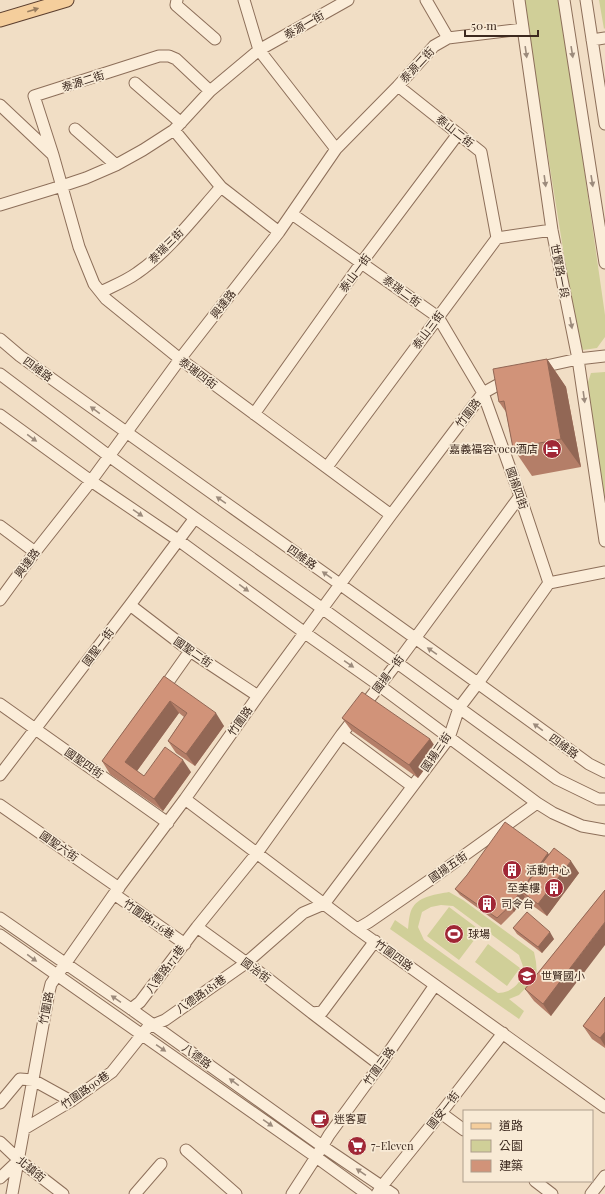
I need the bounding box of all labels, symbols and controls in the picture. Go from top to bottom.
one-way arrow [28,7,40,13]
street label: 泰源一街 [281,7,327,42]
scale bar [465,12,538,38]
text: 50 m [471,17,497,33]
street label: 泰源二街 [396,43,437,86]
one-way arrow [523,46,529,59]
one-way arrow [569,46,575,58]
street label: 泰源二街 [60,67,106,94]
street label: 泰山二街 [433,111,477,150]
one-way arrow [542,175,548,187]
one-way arrow [589,175,595,187]
street label: 泰瑞三街 [145,225,187,267]
street label: 世賢路一段 [548,242,573,299]
street label: 泰山一街 [336,250,374,295]
street label: 泰瑞二街 [380,272,425,310]
street label: 興達路 [207,286,239,321]
street label: 泰山三街 [408,308,447,352]
one-way arrow [568,317,574,329]
street label: 四維路 [21,353,56,384]
street label: 泰瑞四街 [176,353,220,392]
one-way arrow [581,391,587,404]
street label: 竹圍路 [452,395,484,430]
one-way arrow [90,406,101,414]
one-way arrow [26,434,37,442]
hotel icon: 嘉義福容voco酒店 [541,438,563,460]
place label: 嘉義福容voco酒店 [449,441,538,456]
street label: 國揚四街 [503,465,532,511]
one-way arrow [216,496,226,504]
one-way arrow [133,509,143,517]
street label: 四維路 [284,541,320,572]
street label: 興達路 [11,545,43,580]
one-way arrow [322,571,332,579]
one-way arrow [238,584,249,592]
street label: 國聖一街 [78,625,117,669]
street label: 國聖二街 [171,633,216,670]
one-way arrow [427,647,437,655]
street label: 國揚一街 [368,652,407,696]
one-way arrow [344,660,354,668]
street label: 竹圍路 [224,703,255,739]
one-way arrow [533,723,543,731]
street label: 國揚三街 [417,729,454,774]
street label: 四維路 [547,730,582,761]
street label: 國聖四街 [62,744,107,781]
street label: 國聖六街 [37,827,82,864]
street label: 國揚五街 [425,848,470,885]
building icon: 活動中心 [501,859,523,881]
place label: 活動中心 [526,862,570,877]
building icon: 至美樓 [543,877,565,899]
place label: 至美樓 [507,880,540,895]
building icon: 司令台 [476,893,498,915]
street label: 竹圍路126巷 [121,896,178,942]
place label: 司令台 [501,896,534,911]
sports icon: 球場 [443,923,465,945]
place label: 球場 [468,926,490,941]
street label: 竹圍四路 [372,936,417,974]
street label: 八德路171巷 [142,942,188,996]
one-way arrow [26,953,37,962]
street label: 國治街 [239,954,274,985]
school or university icon: 世賢國小 [516,965,538,987]
place label: 世賢國小 [541,968,585,983]
street label: 八德路181巷 [173,971,229,1016]
street label: 竹圍路 [35,990,56,1026]
one-way arrow [111,995,121,1003]
street label: 八德路 [180,1040,215,1071]
street label: 竹圍三路 [360,1043,398,1088]
one-way arrow [156,1044,166,1052]
street label: 竹圍路90巷 [57,1067,112,1112]
one-way arrow [228,1078,239,1086]
street label: 國安一街 [423,1088,462,1132]
cafe icon: 迷客夏 [309,1108,331,1130]
legend [463,1110,593,1182]
place label: 迷客夏 [334,1111,367,1126]
text: 道路 [499,1117,523,1133]
one-way arrow [262,1119,273,1127]
supermarket icon: 7-Eleven [346,1135,368,1157]
text: 公園 [499,1137,523,1153]
place label: 7-Eleven [371,1138,414,1153]
street label: 北鎮街 [14,1152,49,1185]
text: 建築 [499,1157,523,1173]
one-way arrow [356,1168,366,1176]

